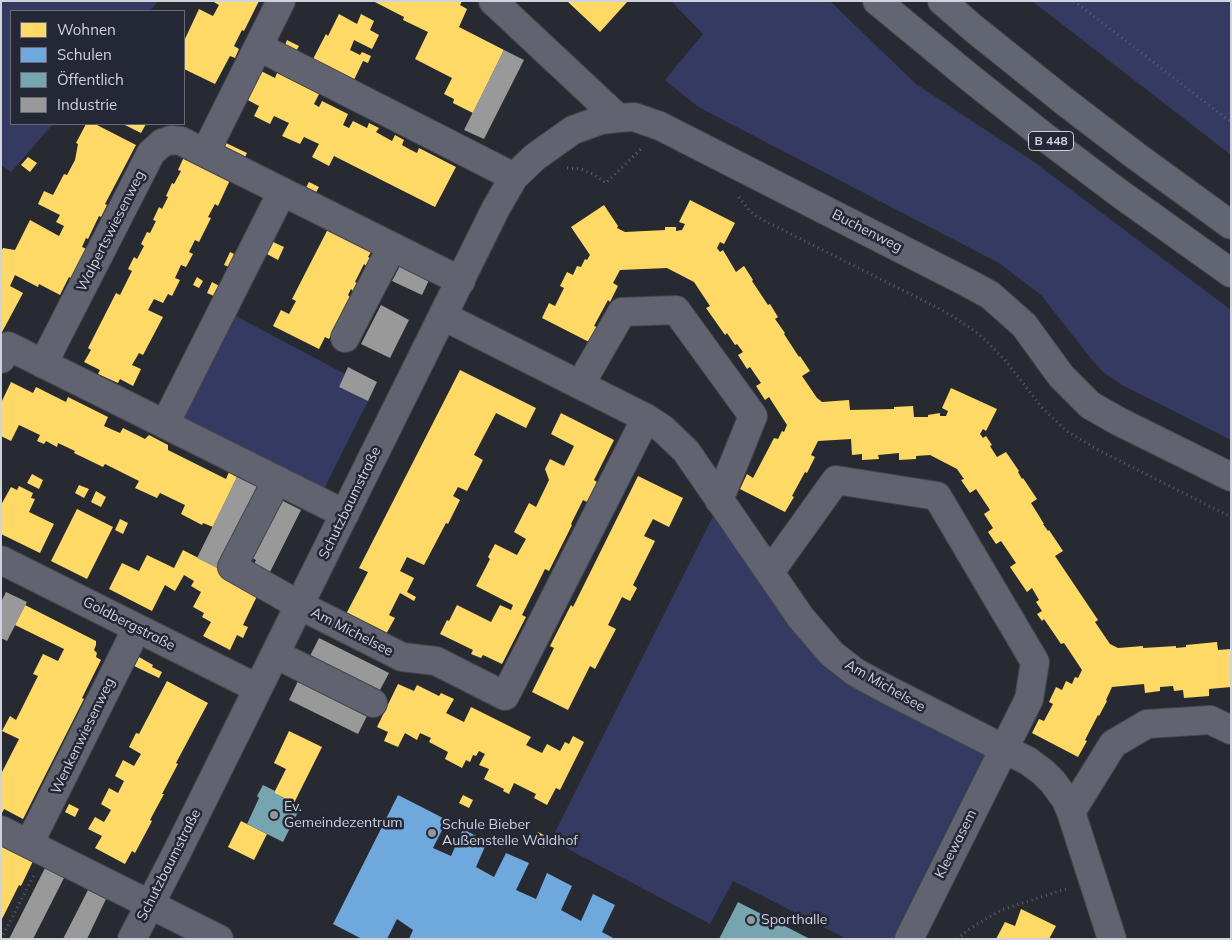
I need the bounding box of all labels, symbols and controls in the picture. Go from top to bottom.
legend [10,10,185,125]
text: Wohnen [57,20,116,39]
text: Schulen [57,45,112,64]
text: Öffentlich [57,70,124,89]
text: Industrie [57,95,117,114]
road number: B 448 [1028,132,1074,150]
street label: Walpertswiesenweg [73,168,149,294]
street label: Buchenweg [829,206,905,256]
street label: Schutzbaumstraße [316,444,384,562]
street label: Goldbergstraße [80,594,178,654]
street label: Am Michelsee [308,604,396,660]
street label: Am Michelsee [842,656,928,716]
street label: Wenkenwiesenweg [48,675,118,797]
place label: Ev. Gemeindezentrum [284,799,403,832]
street label: Schutzbaumstraße [134,806,204,924]
street label: Kleewasem [932,807,980,881]
marker: Ev. Gemeindezentrum [268,809,280,821]
place label: Schule Bieber Außenstelle Waldhof [442,817,578,850]
marker: Schule Bieber Außenstelle Waldhof [426,827,438,839]
place label: Sporthalle [761,912,827,928]
marker: Sporthalle [745,914,757,926]

